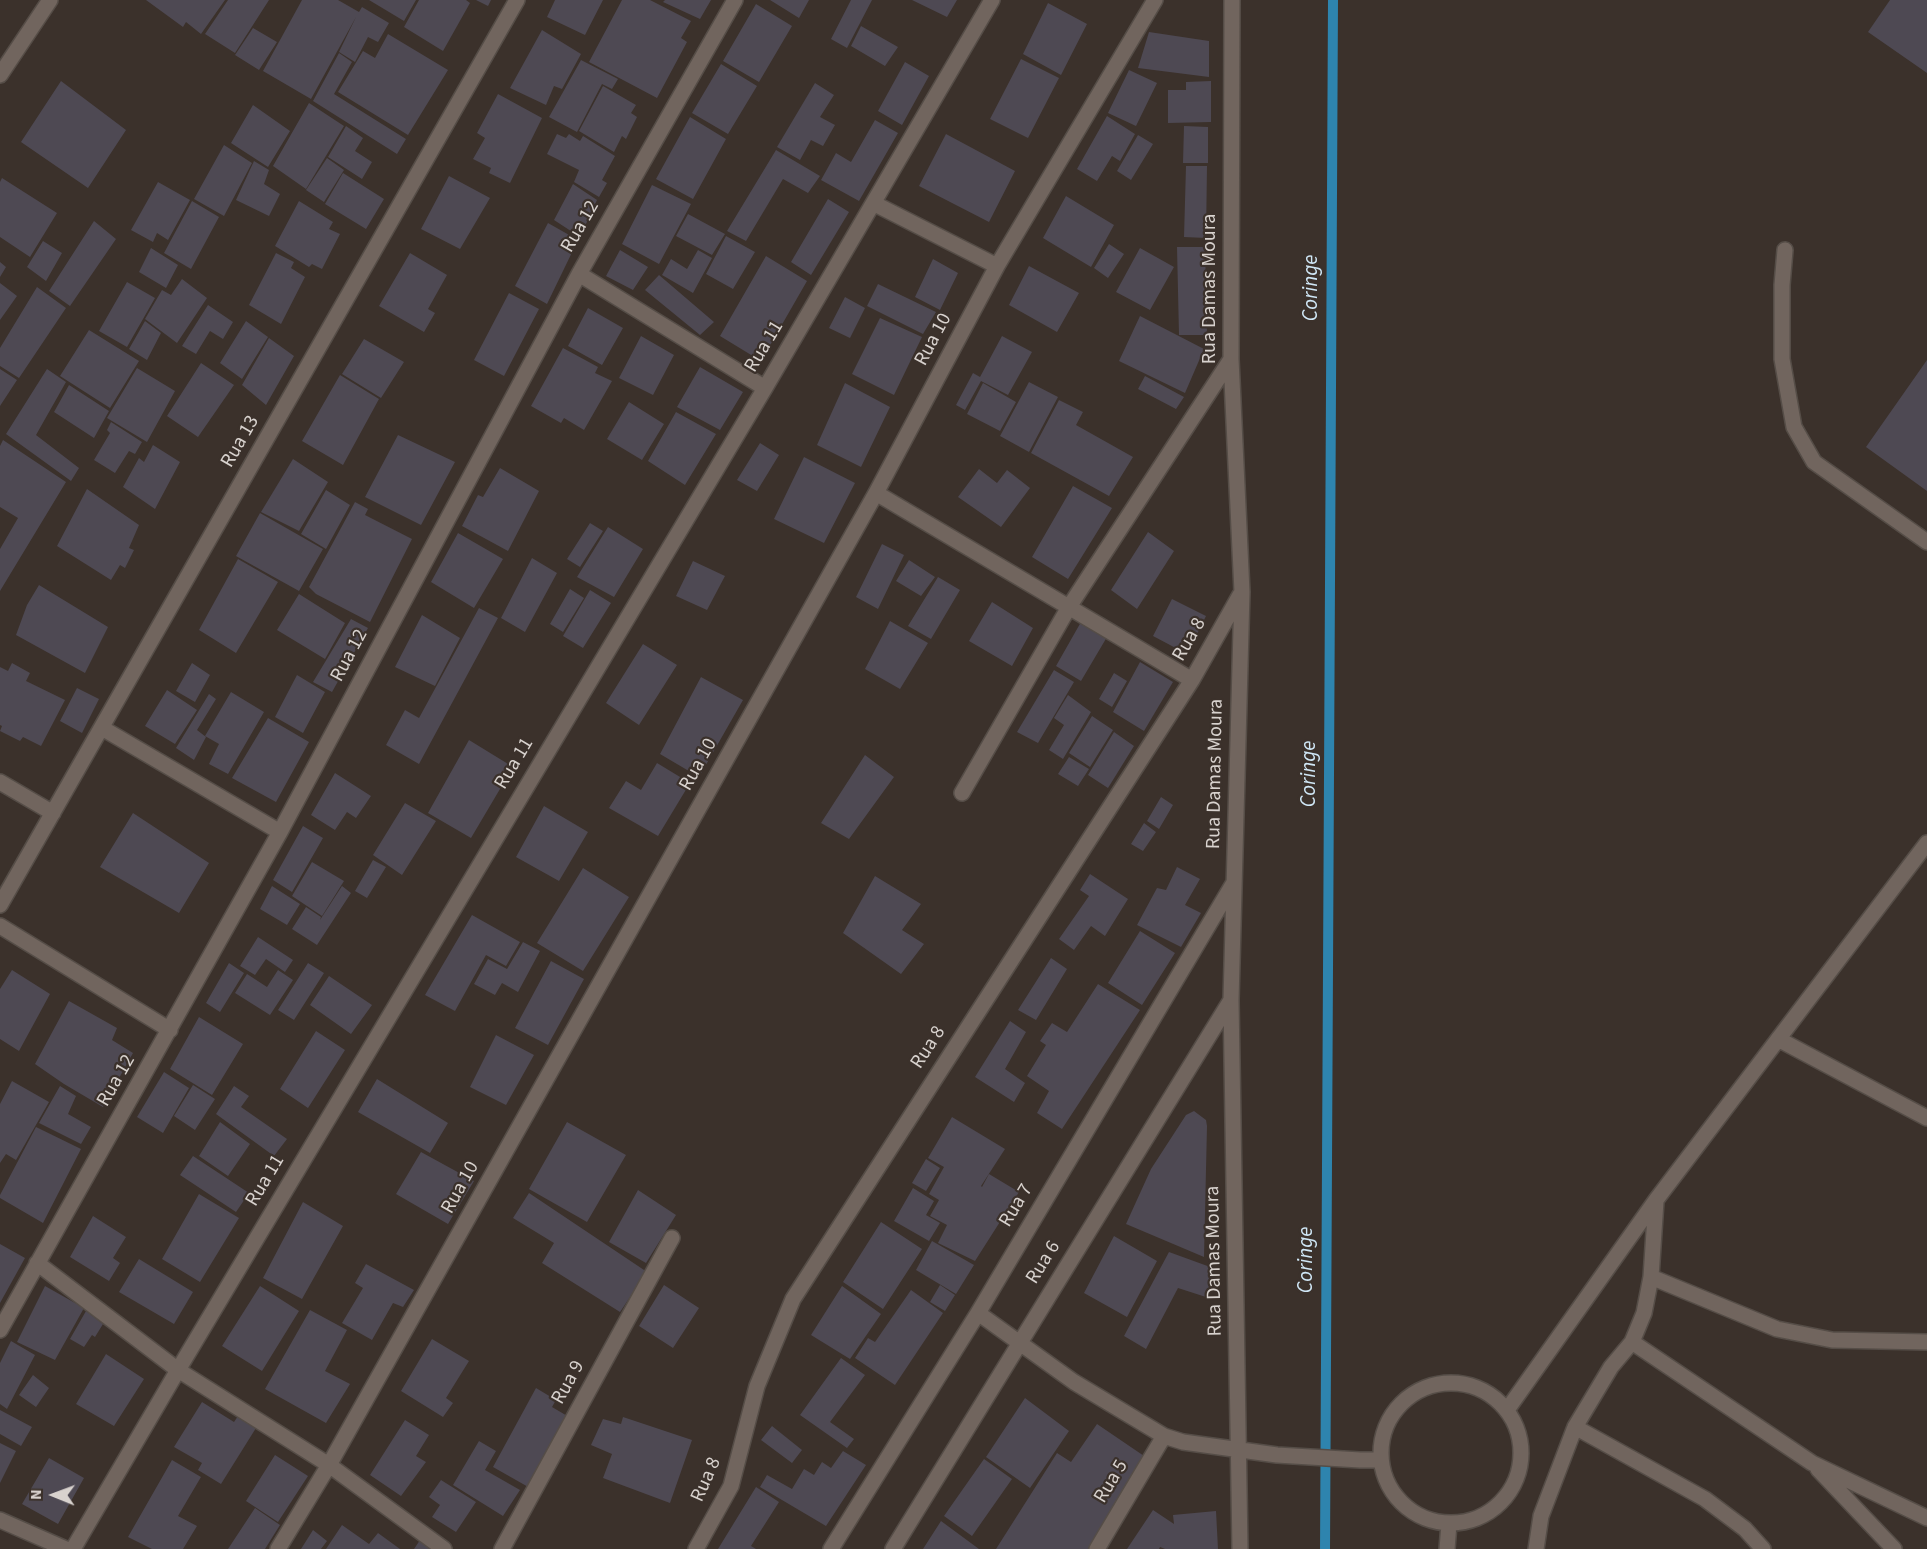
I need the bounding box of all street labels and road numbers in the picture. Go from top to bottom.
street label: Rua 12 [557,197,605,257]
street label: Rua Damas Moura [1199,214,1223,364]
street label: Rua 10 [910,310,958,370]
street label: Rua 11 [740,317,790,377]
street label: Rua 13 [217,412,265,472]
street label: Rua 8 [1168,614,1212,666]
street label: Rua 12 [326,626,374,686]
street label: Rua Damas Moura [1203,699,1229,849]
street label: Rua 11 [490,734,540,794]
street label: Rua 10 [675,735,723,795]
street label: Rua 8 [906,1022,952,1074]
street label: Rua 12 [93,1051,141,1111]
street label: Rua 11 [241,1151,291,1211]
street label: Rua 10 [437,1158,485,1218]
street label: Rua 7 [995,1180,1039,1232]
street label: Rua Damas Moura [1202,1186,1228,1336]
street label: Rua 6 [1022,1237,1066,1289]
street label: Rua 9 [547,1357,591,1409]
street label: Rua 8 [687,1454,727,1506]
street label: Rua 5 [1090,1456,1134,1508]

